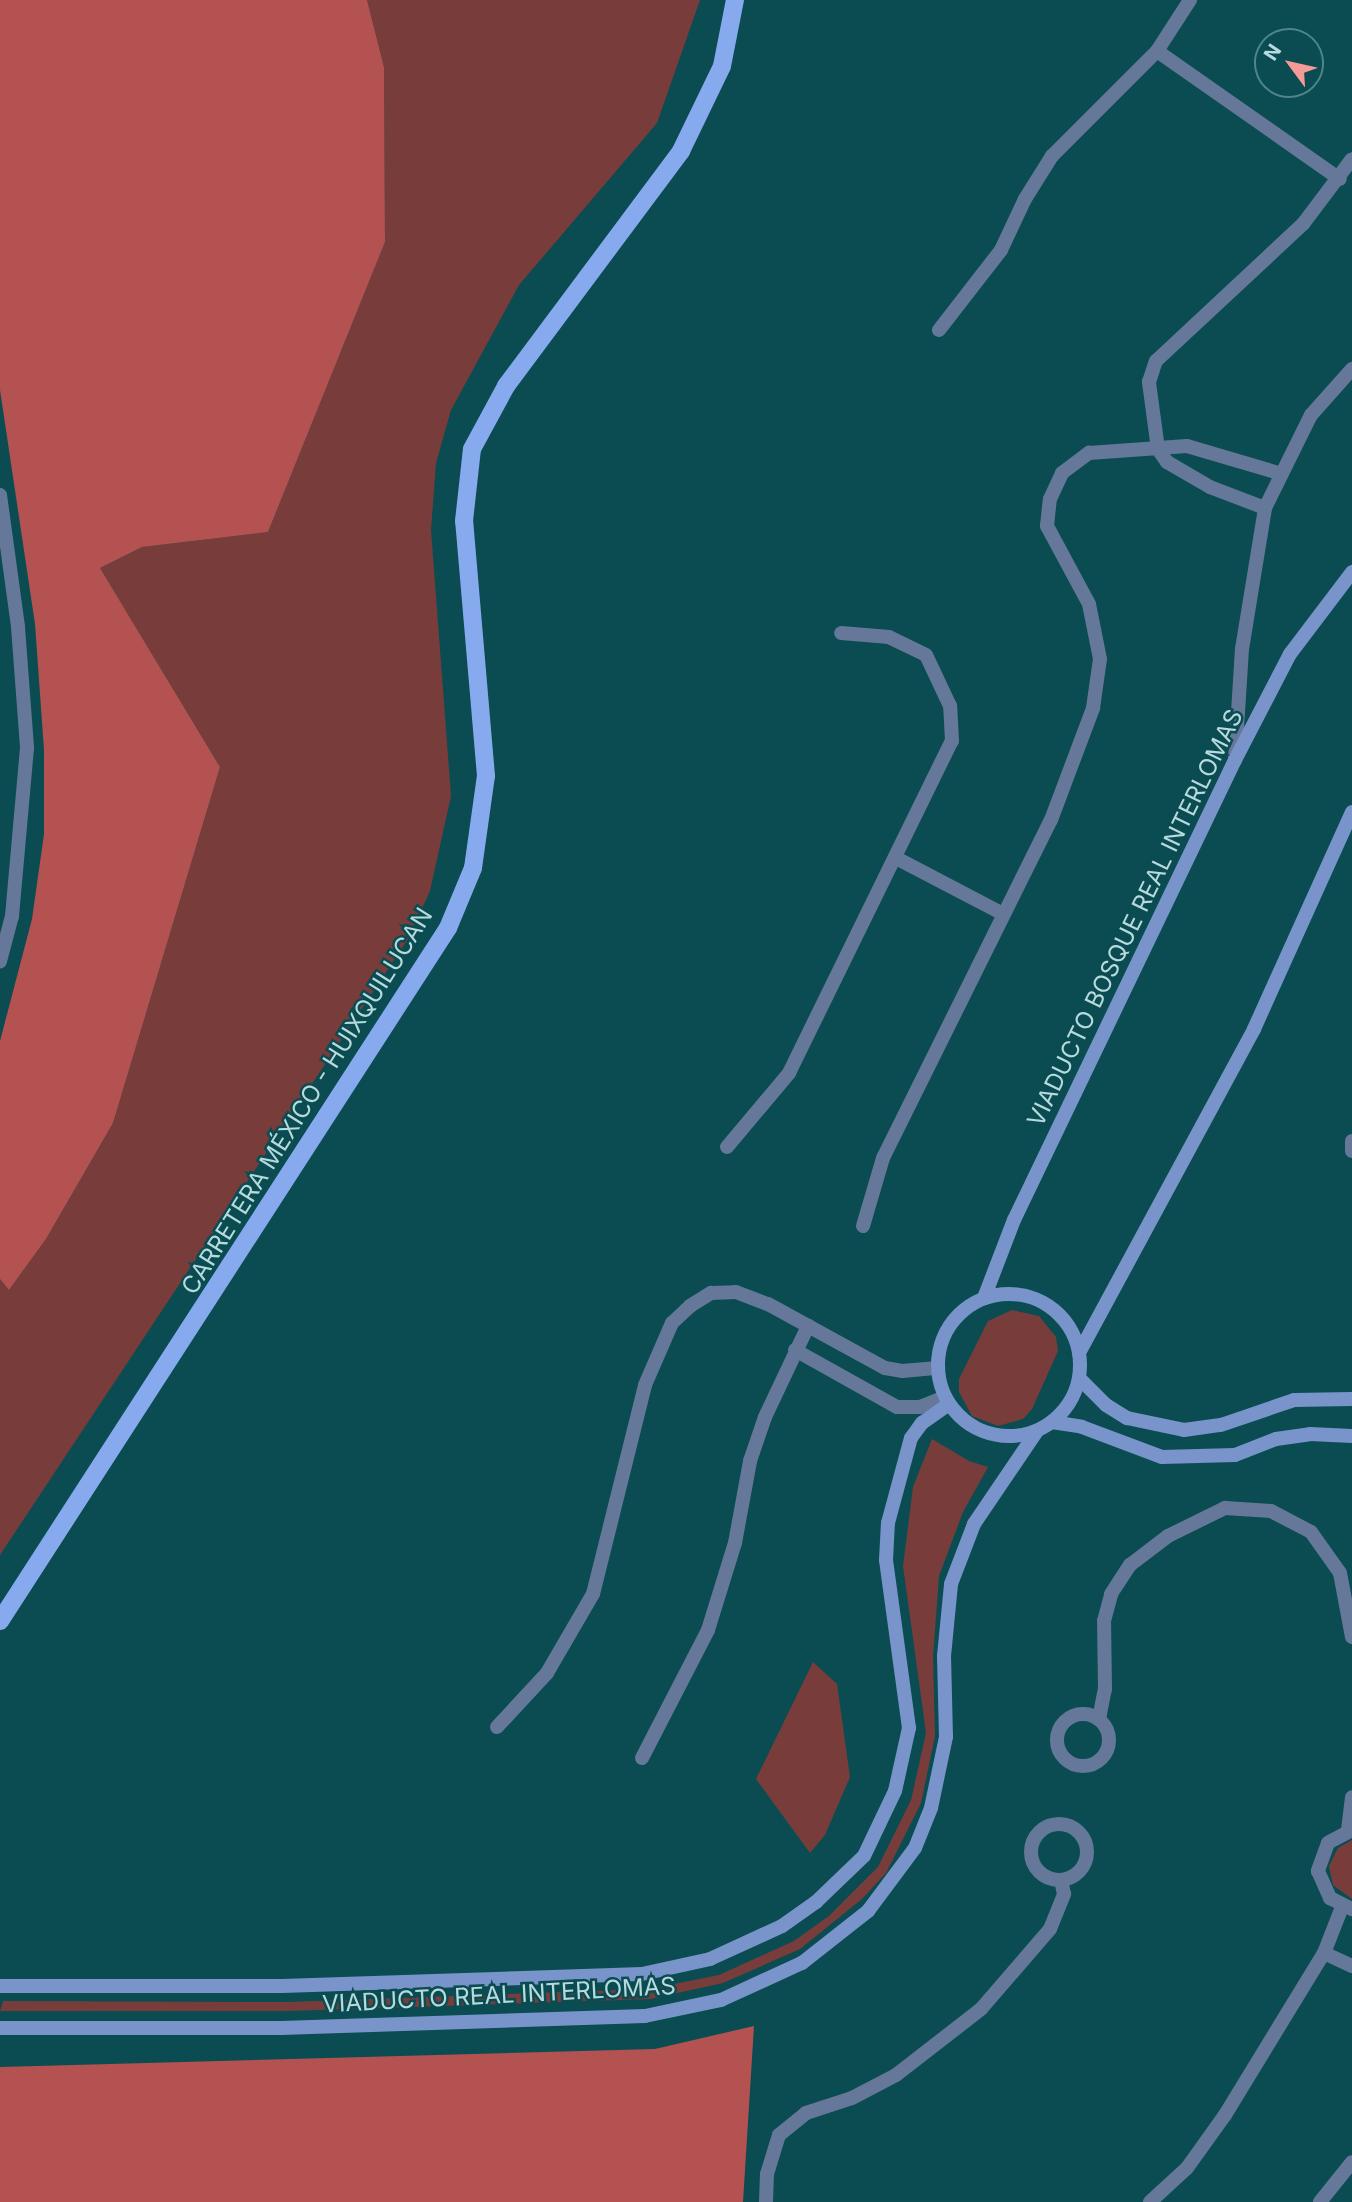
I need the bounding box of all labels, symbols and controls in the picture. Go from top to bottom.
north arrow [1254,28,1324,98]
text: N [1259,40,1286,65]
street label: VIADUCTO BOSQUE REAL INTERLOMAS [1021,705,1249,1131]
street label: CARRETERA MÉXICO - HUIXQUILUCAN [175,902,439,1300]
street label: VIADUCTO REAL INTERLOMAS [322,1971,676,2019]

